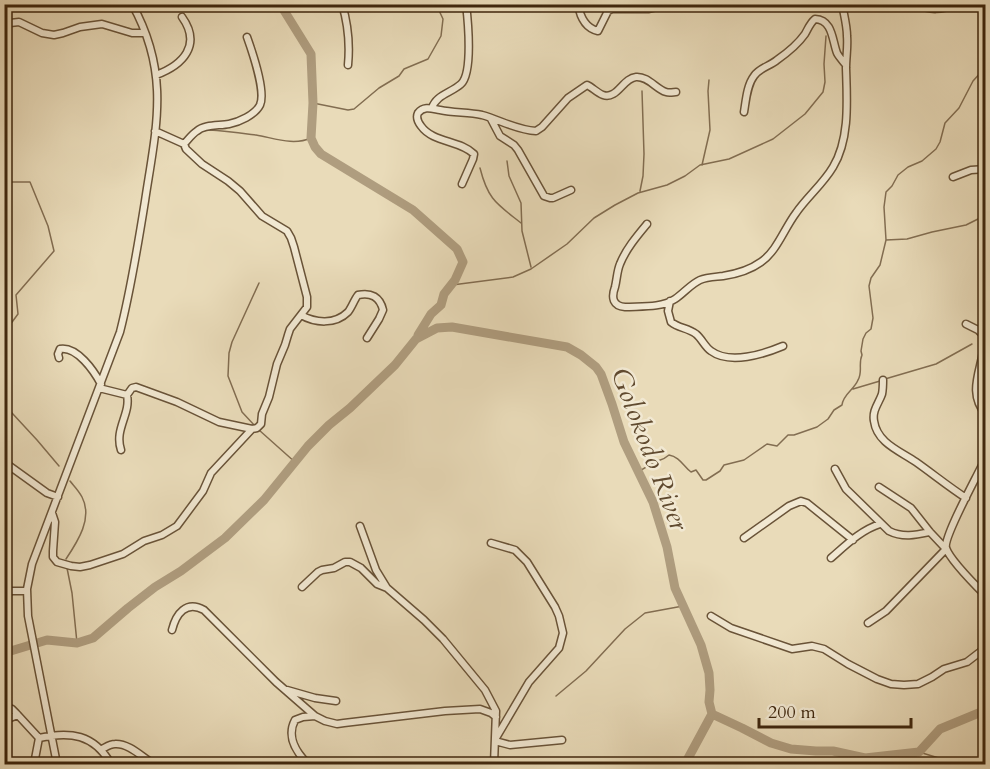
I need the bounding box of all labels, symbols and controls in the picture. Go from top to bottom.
water label: Golokodo River [602,363,698,537]
scale bar [759,691,910,729]
text: 200 m [768,700,816,725]

